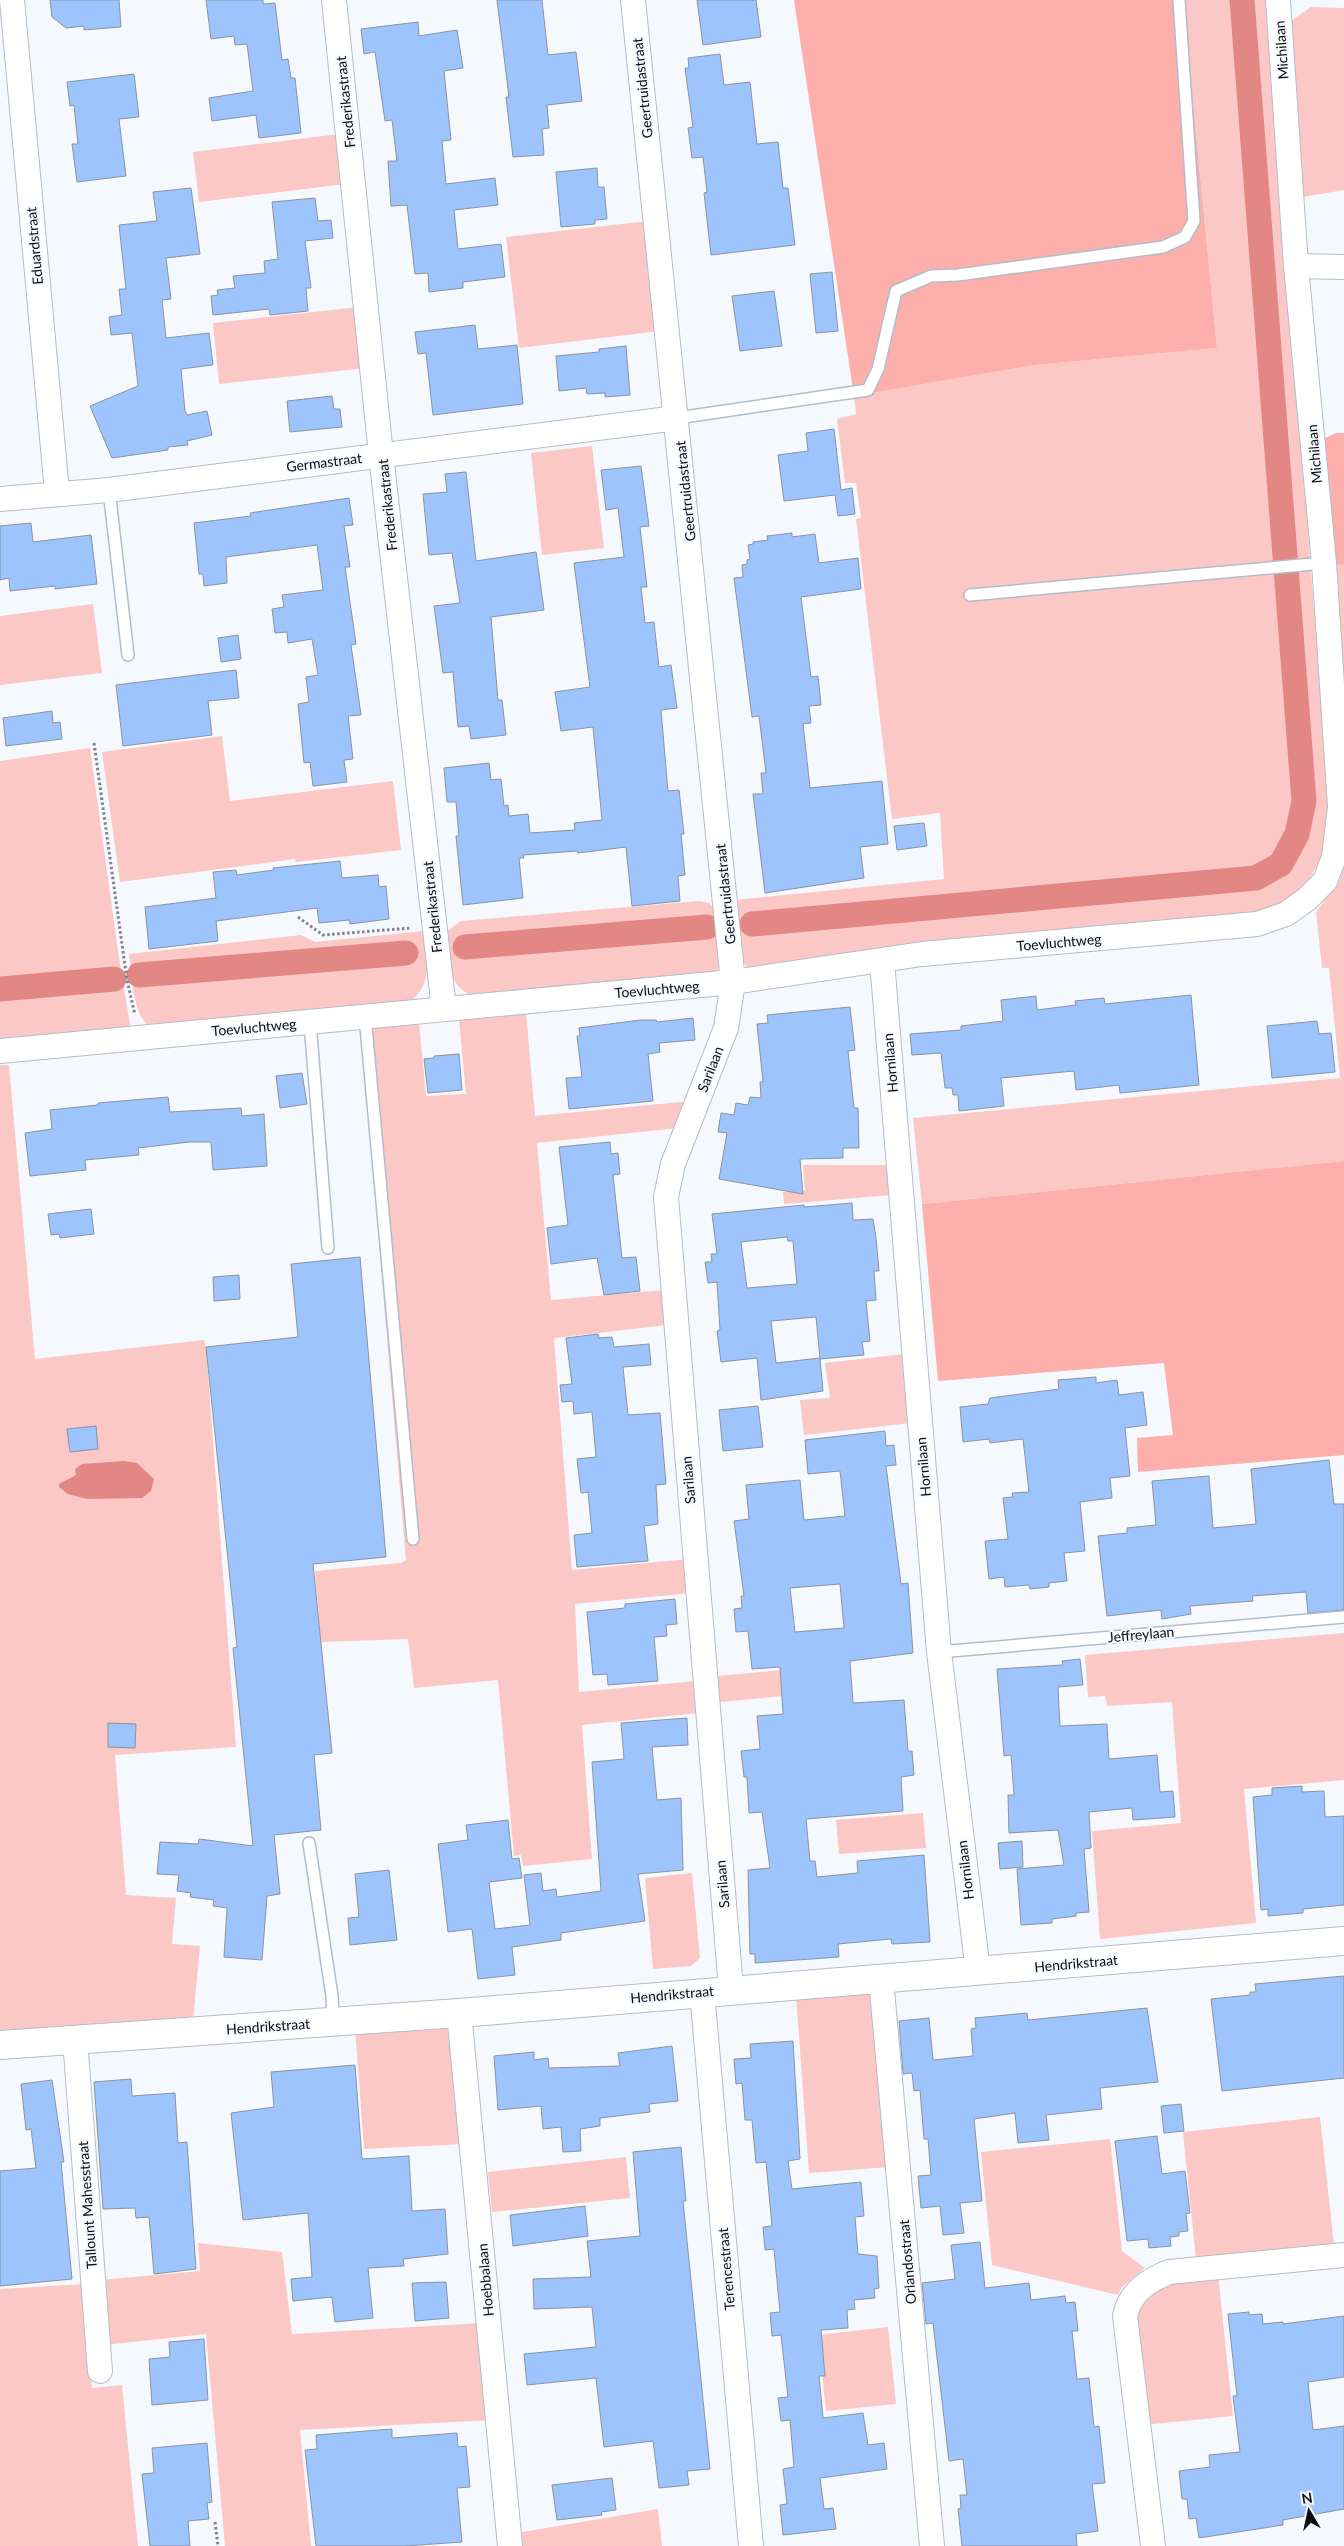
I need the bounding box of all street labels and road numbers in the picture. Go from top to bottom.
street label: Michilaan [1270,20,1292,80]
street label: Geertruidastraat [628,37,656,139]
street label: Frederikastraat [332,55,358,149]
street label: Eduardstraat [22,206,46,286]
street label: Michilaan [1303,424,1325,484]
street label: Geertruidastraat [671,440,699,542]
street label: Germastraat [285,449,363,475]
street label: Frederikastraat [374,458,400,552]
street label: Geertruidastraat [711,843,739,945]
street label: Frederikastraat [419,860,445,954]
street label: Toevluchtweg [1016,930,1102,954]
street label: Toevluchtweg [614,977,700,1001]
street label: Toevluchtweg [211,1015,297,1039]
street label: Hornilaan [879,1033,901,1093]
street label: Sarilaan [693,1044,727,1094]
street label: Hornilaan [912,1437,934,1497]
street label: Sarilaan [677,1455,699,1505]
street label: Jeffreylaan [1107,1623,1175,1645]
street label: Hornilaan [953,1839,977,1901]
street label: Sarilaan [711,1859,733,1909]
street label: Hendrikstraat [1033,1951,1119,1975]
street label: Hendrikstraat [629,1982,715,2006]
street label: Hendrikstraat [226,2015,310,2037]
street label: Tallount Mahesstraat [74,2140,100,2270]
street label: Orlandostraat [895,2219,919,2305]
street label: Terencestraat [714,2227,738,2311]
street label: Hoebbalaan [473,2243,497,2317]

